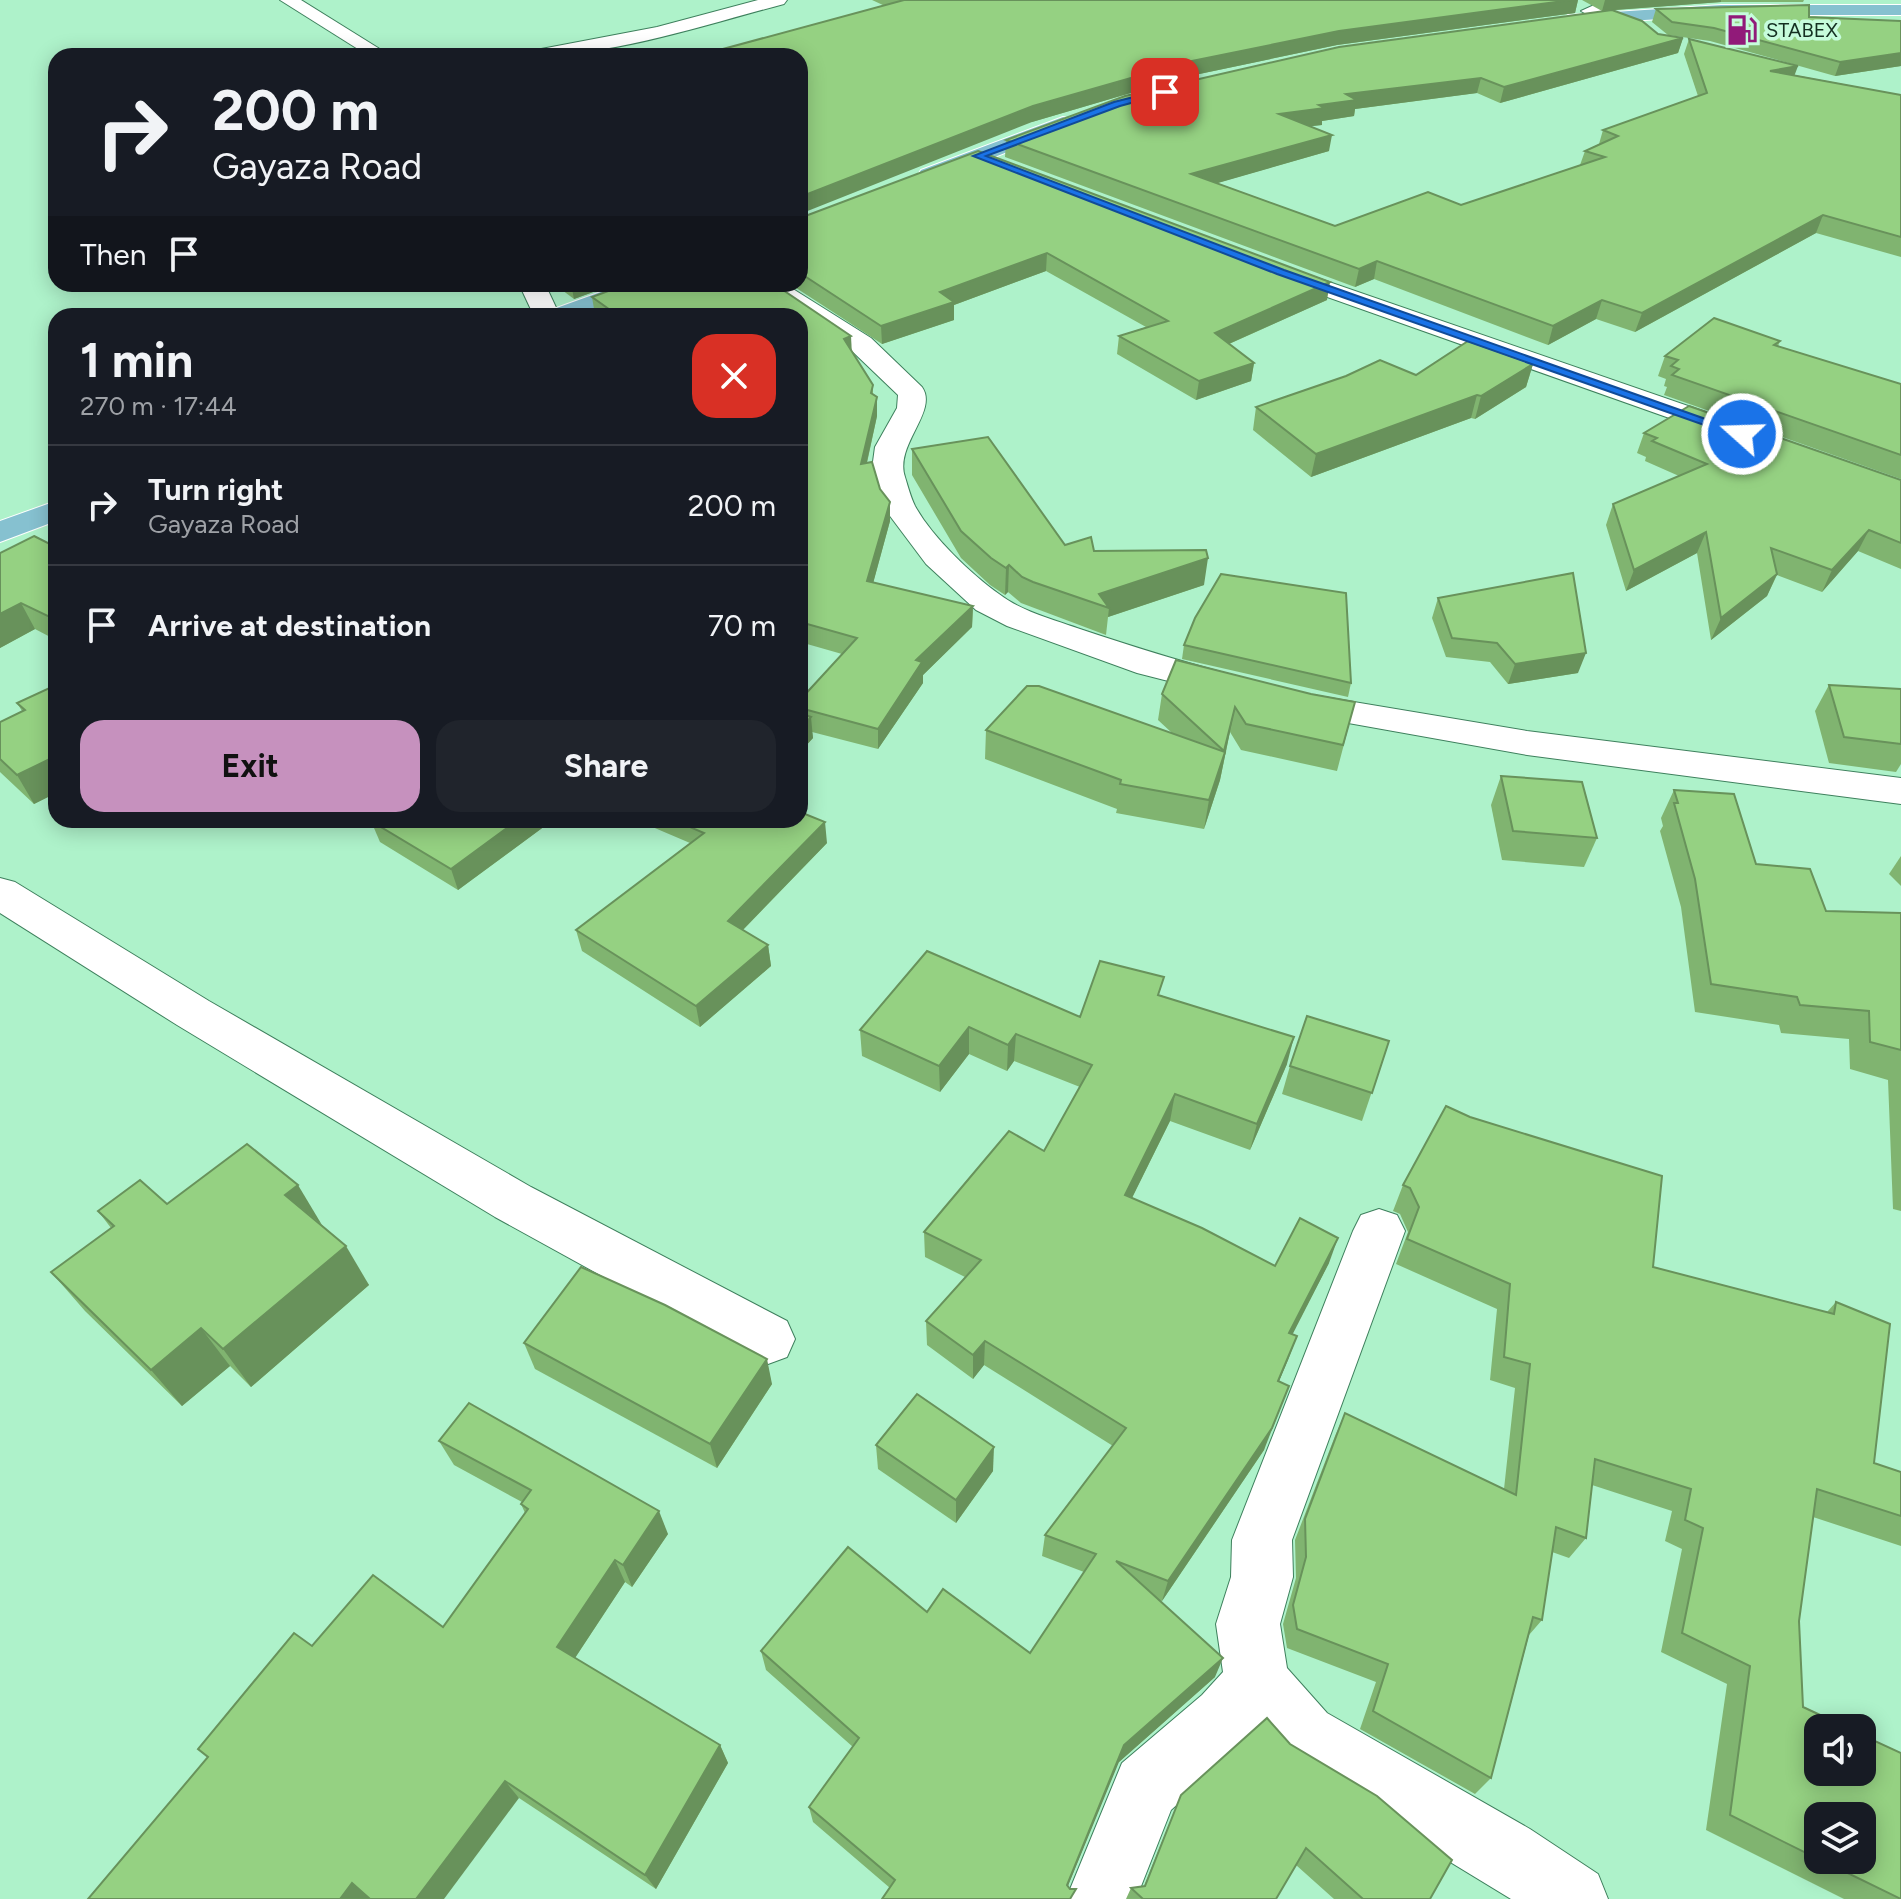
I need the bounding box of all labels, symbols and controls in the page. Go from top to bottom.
fuel station icon: STABEX [1725,13,1759,47]
place label: STABEX [1766,18,1839,42]
pin [1131,58,1199,126]
icon: arrive [1143,70,1187,114]
text: 200 m [212,77,379,144]
icon: right [80,80,184,184]
text: Gayaza Road [212,145,422,188]
icon: arrive [162,232,206,276]
text: Then [80,236,146,273]
text: 1 min [80,331,193,389]
button: close [692,334,776,418]
text: 270 m · 17:44 [80,390,237,422]
position arrow [1700,392,1784,476]
text: Turn right [148,471,283,508]
icon: right [80,483,124,527]
text: 200 m [688,487,776,524]
text: Gayaza Road [148,508,300,540]
icon: arrive [80,603,124,647]
text: Arrive at destination [148,607,431,644]
text: 70 m [708,607,776,644]
button: Exit [80,720,420,812]
button: Share [436,720,776,812]
map controls [1804,1714,1876,1874]
button: sound [1804,1714,1876,1786]
button: layers [1804,1802,1876,1874]

